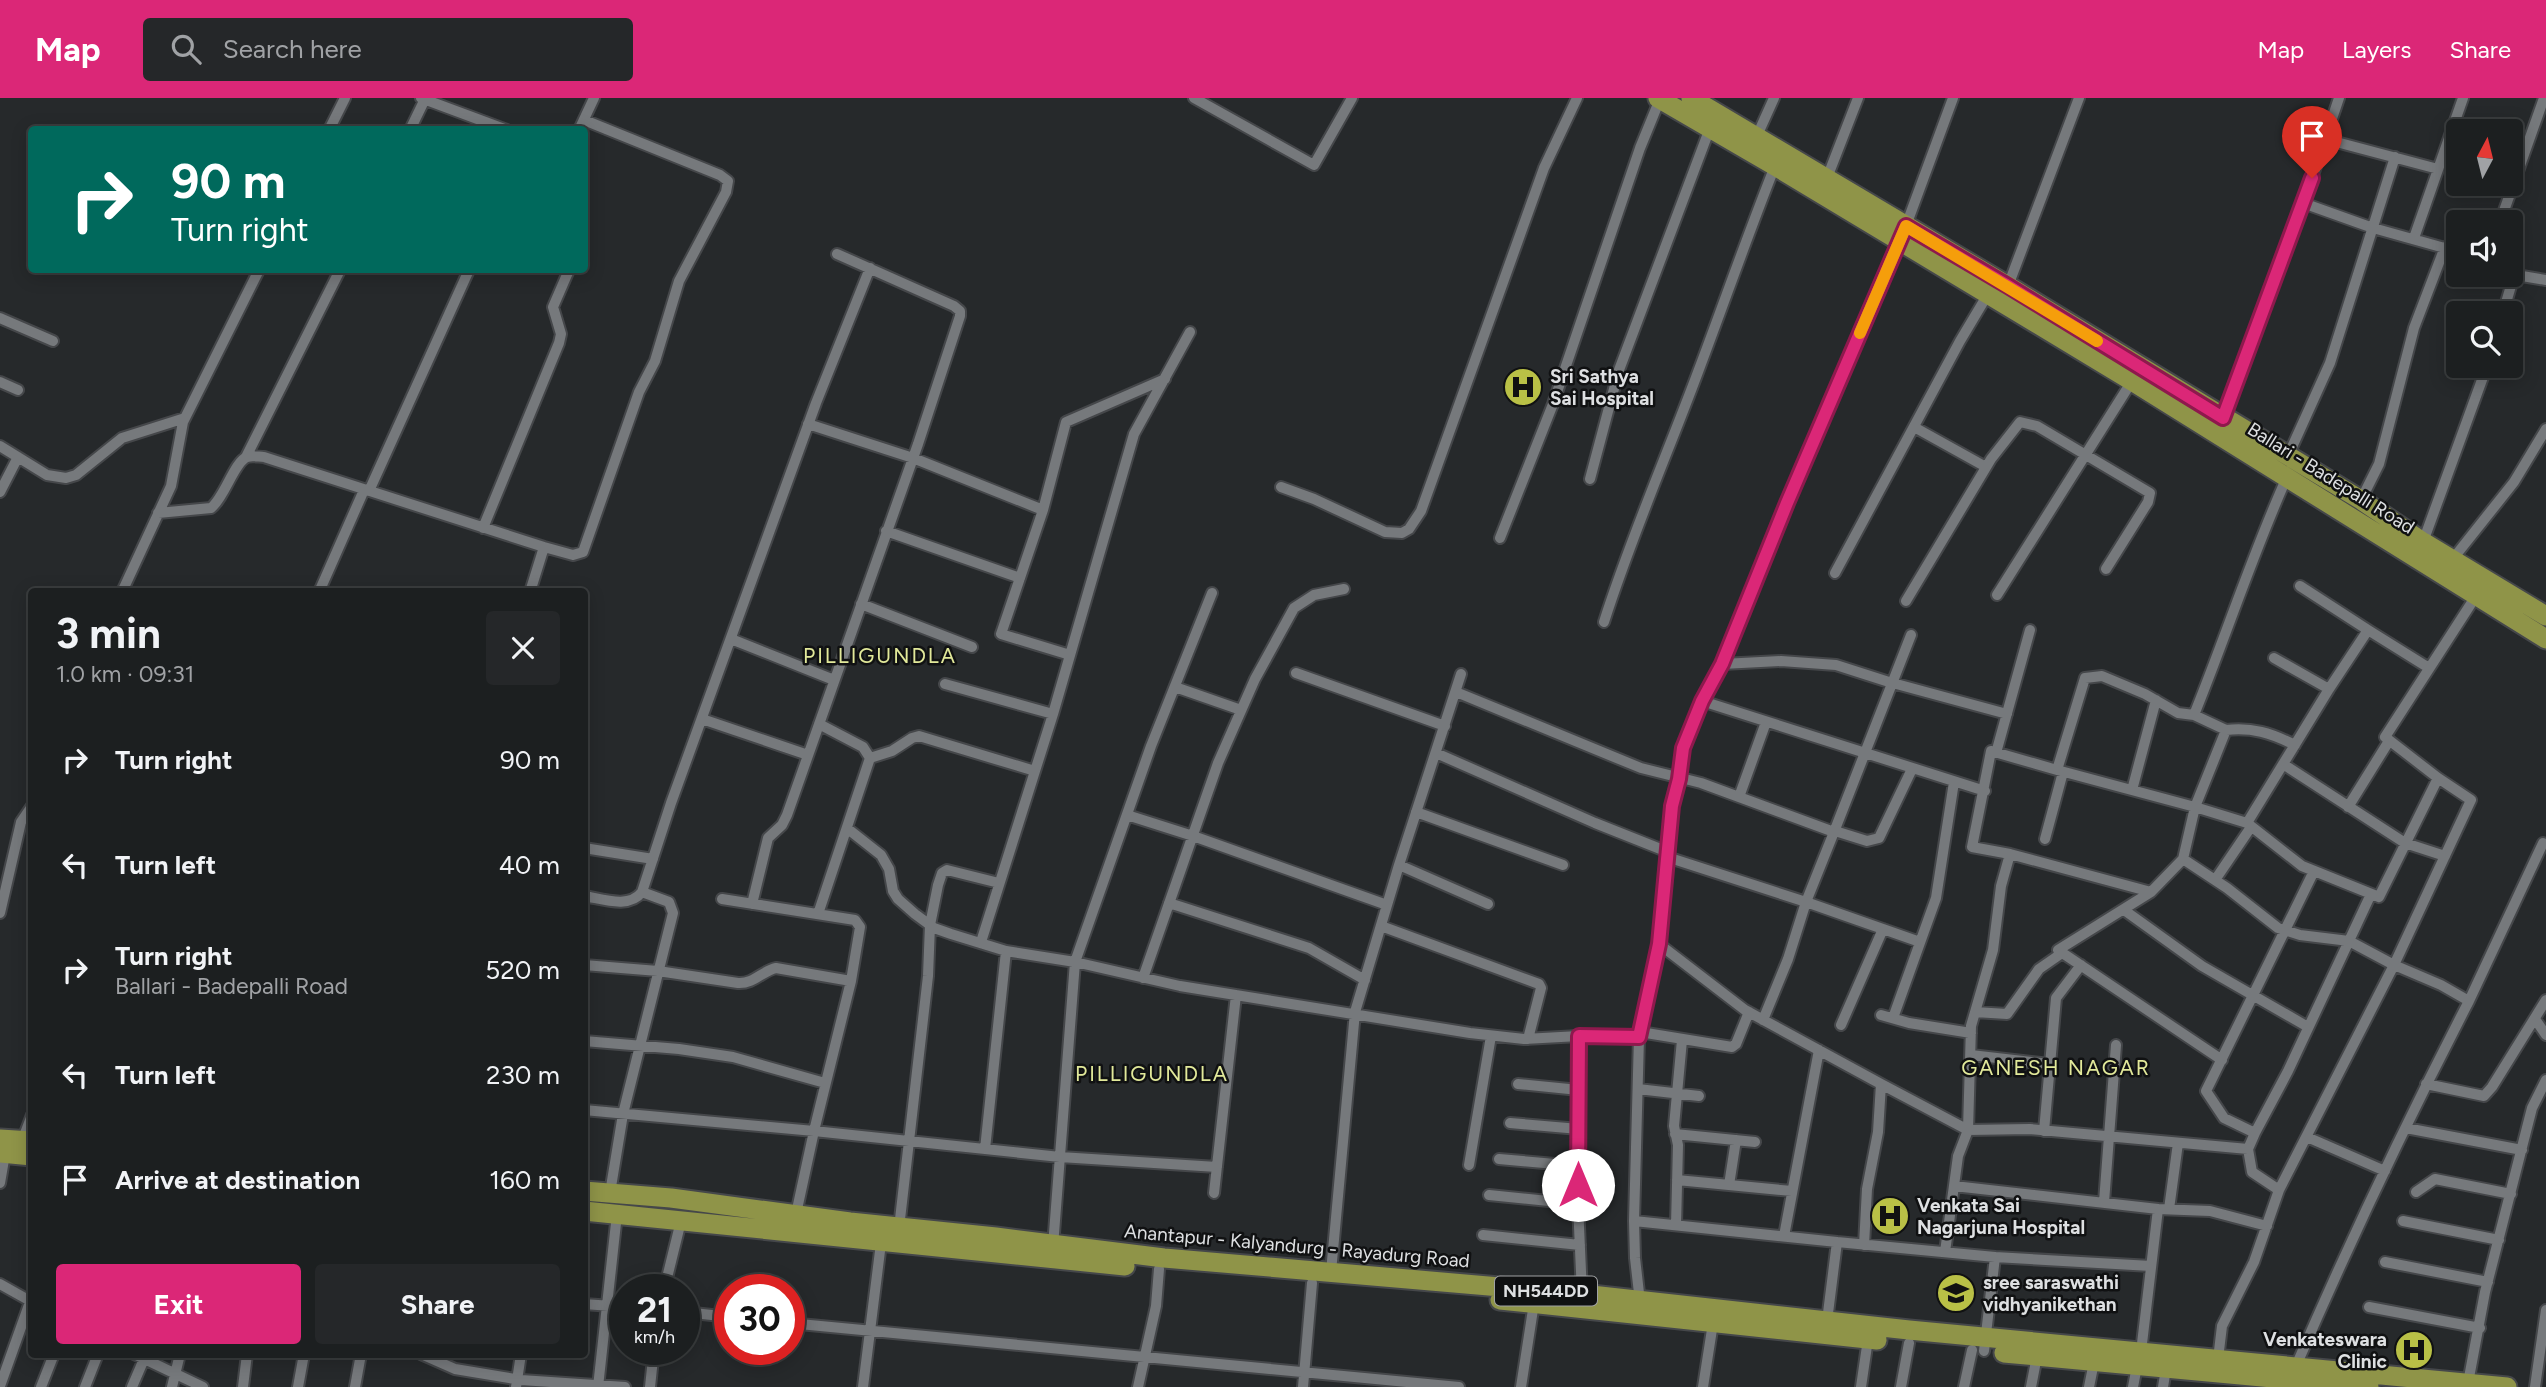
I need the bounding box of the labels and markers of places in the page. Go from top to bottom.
pin [2282,106,2342,178]
place label: Sri Sathya Sai Hospital [1550,365,1654,410]
hospital icon: Sri Sathya Sai Hospital [1502,366,1544,408]
place label: Venkata Sai Nagarjuna Hospital [1917,1194,2085,1239]
hospital icon: Venkata Sai Nagarjuna Hospital [1869,1195,1911,1237]
place label: sree saraswathi vidhyanikethan [1983,1271,2119,1316]
school or university icon: sree saraswathi vidhyanikethan [1935,1272,1977,1314]
place label: Venkateswara Clinic [2263,1328,2387,1373]
hospital icon: Venkateswara Clinic [2393,1329,2435,1371]

